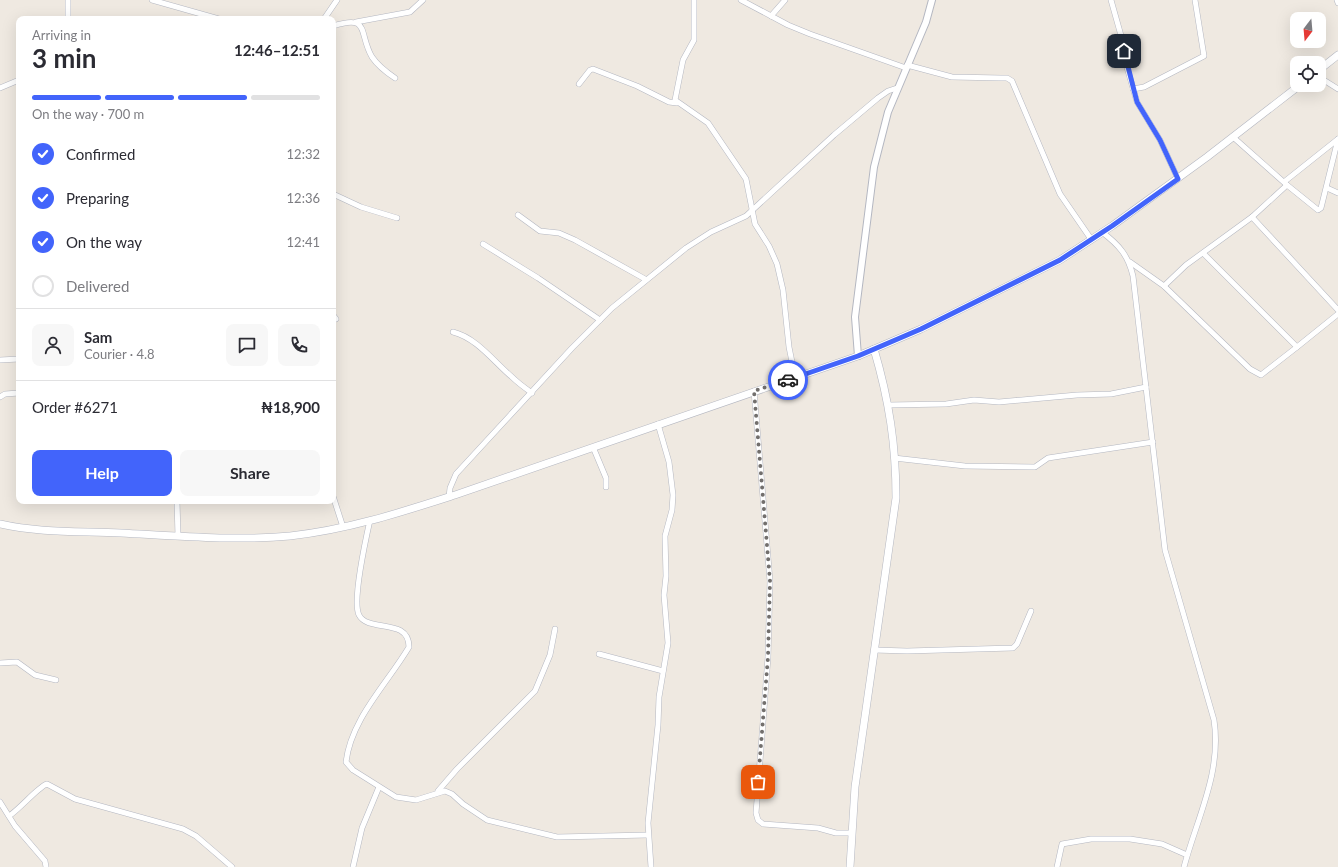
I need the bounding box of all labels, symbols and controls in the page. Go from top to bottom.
north arrow [1290,12,1326,48]
map controls [1290,12,1326,92]
text: Arriving in [32,27,91,43]
pin [1107,34,1141,68]
icon: home [1113,40,1135,62]
text: 12:46–12:51 [234,41,320,59]
text: 3 min [32,42,96,74]
button: locate [1290,56,1326,92]
text: On the way · 700 m [32,106,144,122]
icon: check [32,143,54,165]
text: Confirmed [66,145,135,163]
text: 12:32 [287,146,320,162]
icon: check [32,187,54,209]
text: Preparing [66,189,129,207]
text: 12:36 [287,190,320,206]
icon: check [32,231,54,253]
text: On the way [66,233,142,251]
text: 12:41 [287,234,320,250]
text: Delivered [66,277,129,295]
button: person [32,324,74,366]
button: chat [226,324,268,366]
button: phone [278,324,320,366]
text: Sam [84,328,112,346]
text: Courier · 4.8 [84,346,155,362]
courier [768,360,808,400]
icon: car [777,369,799,391]
text: Order #6271 [32,398,118,416]
text: ₦18,900 [261,398,320,416]
button: Help [32,450,172,496]
button: Share [180,450,320,496]
pin [741,765,775,799]
icon: bag [747,771,769,793]

